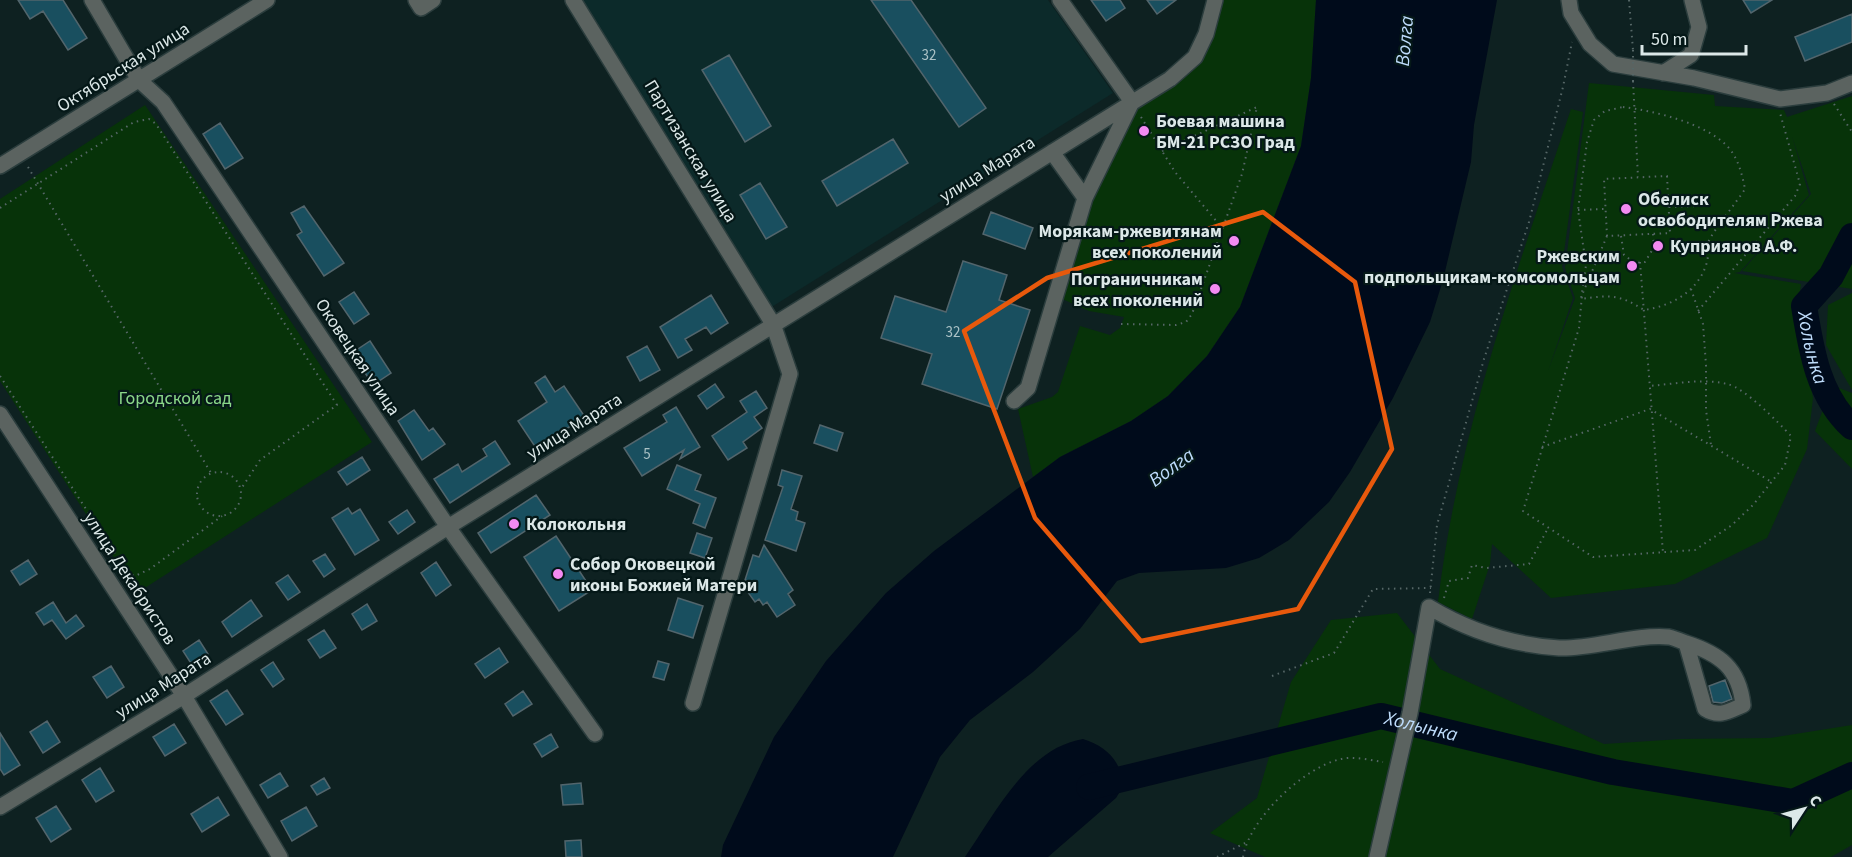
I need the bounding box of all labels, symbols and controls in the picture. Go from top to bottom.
water label: Волга [1389,14,1421,68]
street label: Октябрьская улица [52,17,194,118]
scale bar [1642,18,1746,56]
text: 50 m [1651,27,1687,52]
house number: 32 [922,45,936,66]
street label: Партизанская улица [638,75,743,227]
place label: Боевая машина БМ-21 РСЗО Град [1156,109,1295,155]
marker: Боевая машина БМ-21 РСЗО Град [1137,124,1151,138]
street label: улица Марата [935,130,1040,209]
place label: Обелиск освободителям Ржева [1638,187,1823,233]
marker: Обелиск освободителям Ржева [1619,202,1633,216]
place label: Морякам-ржевитянам всех поколений [1038,219,1222,265]
marker: Морякам-ржевитянам всех поколений [1227,234,1241,248]
place label: Куприянов А.Ф. [1670,234,1797,259]
marker: Куприянов А.Ф. [1651,239,1665,253]
place label: Ржевским подпольщикам-комсомольцам [1364,244,1620,290]
marker: Ржевским подпольщикам-комсомольцам [1625,259,1639,273]
place label: Пограничникам всех поколений [1071,267,1203,313]
marker: Пограничникам всех поколений [1208,282,1222,296]
street label: Оковецкая улица [309,294,406,421]
water label: Холынка [1790,308,1835,389]
house number: 32 [946,322,960,343]
park label: Городской сад [118,386,232,411]
street label: улица Марата [522,387,627,466]
water label: Волга [1143,441,1201,494]
house number: 5 [643,444,651,465]
street label: улица Декабристов [77,507,182,650]
place label: Колокольня [526,512,626,537]
marker: Колокольня [507,517,521,531]
place label: Собор Оковецкой иконы Божией Матери [570,552,757,598]
marker: Собор Оковецкой иконы Божией Матери [551,567,565,581]
street label: улица Марата [111,646,216,725]
water label: Холынка [1381,704,1461,749]
north arrow [1774,779,1834,839]
text: С [1804,791,1827,811]

